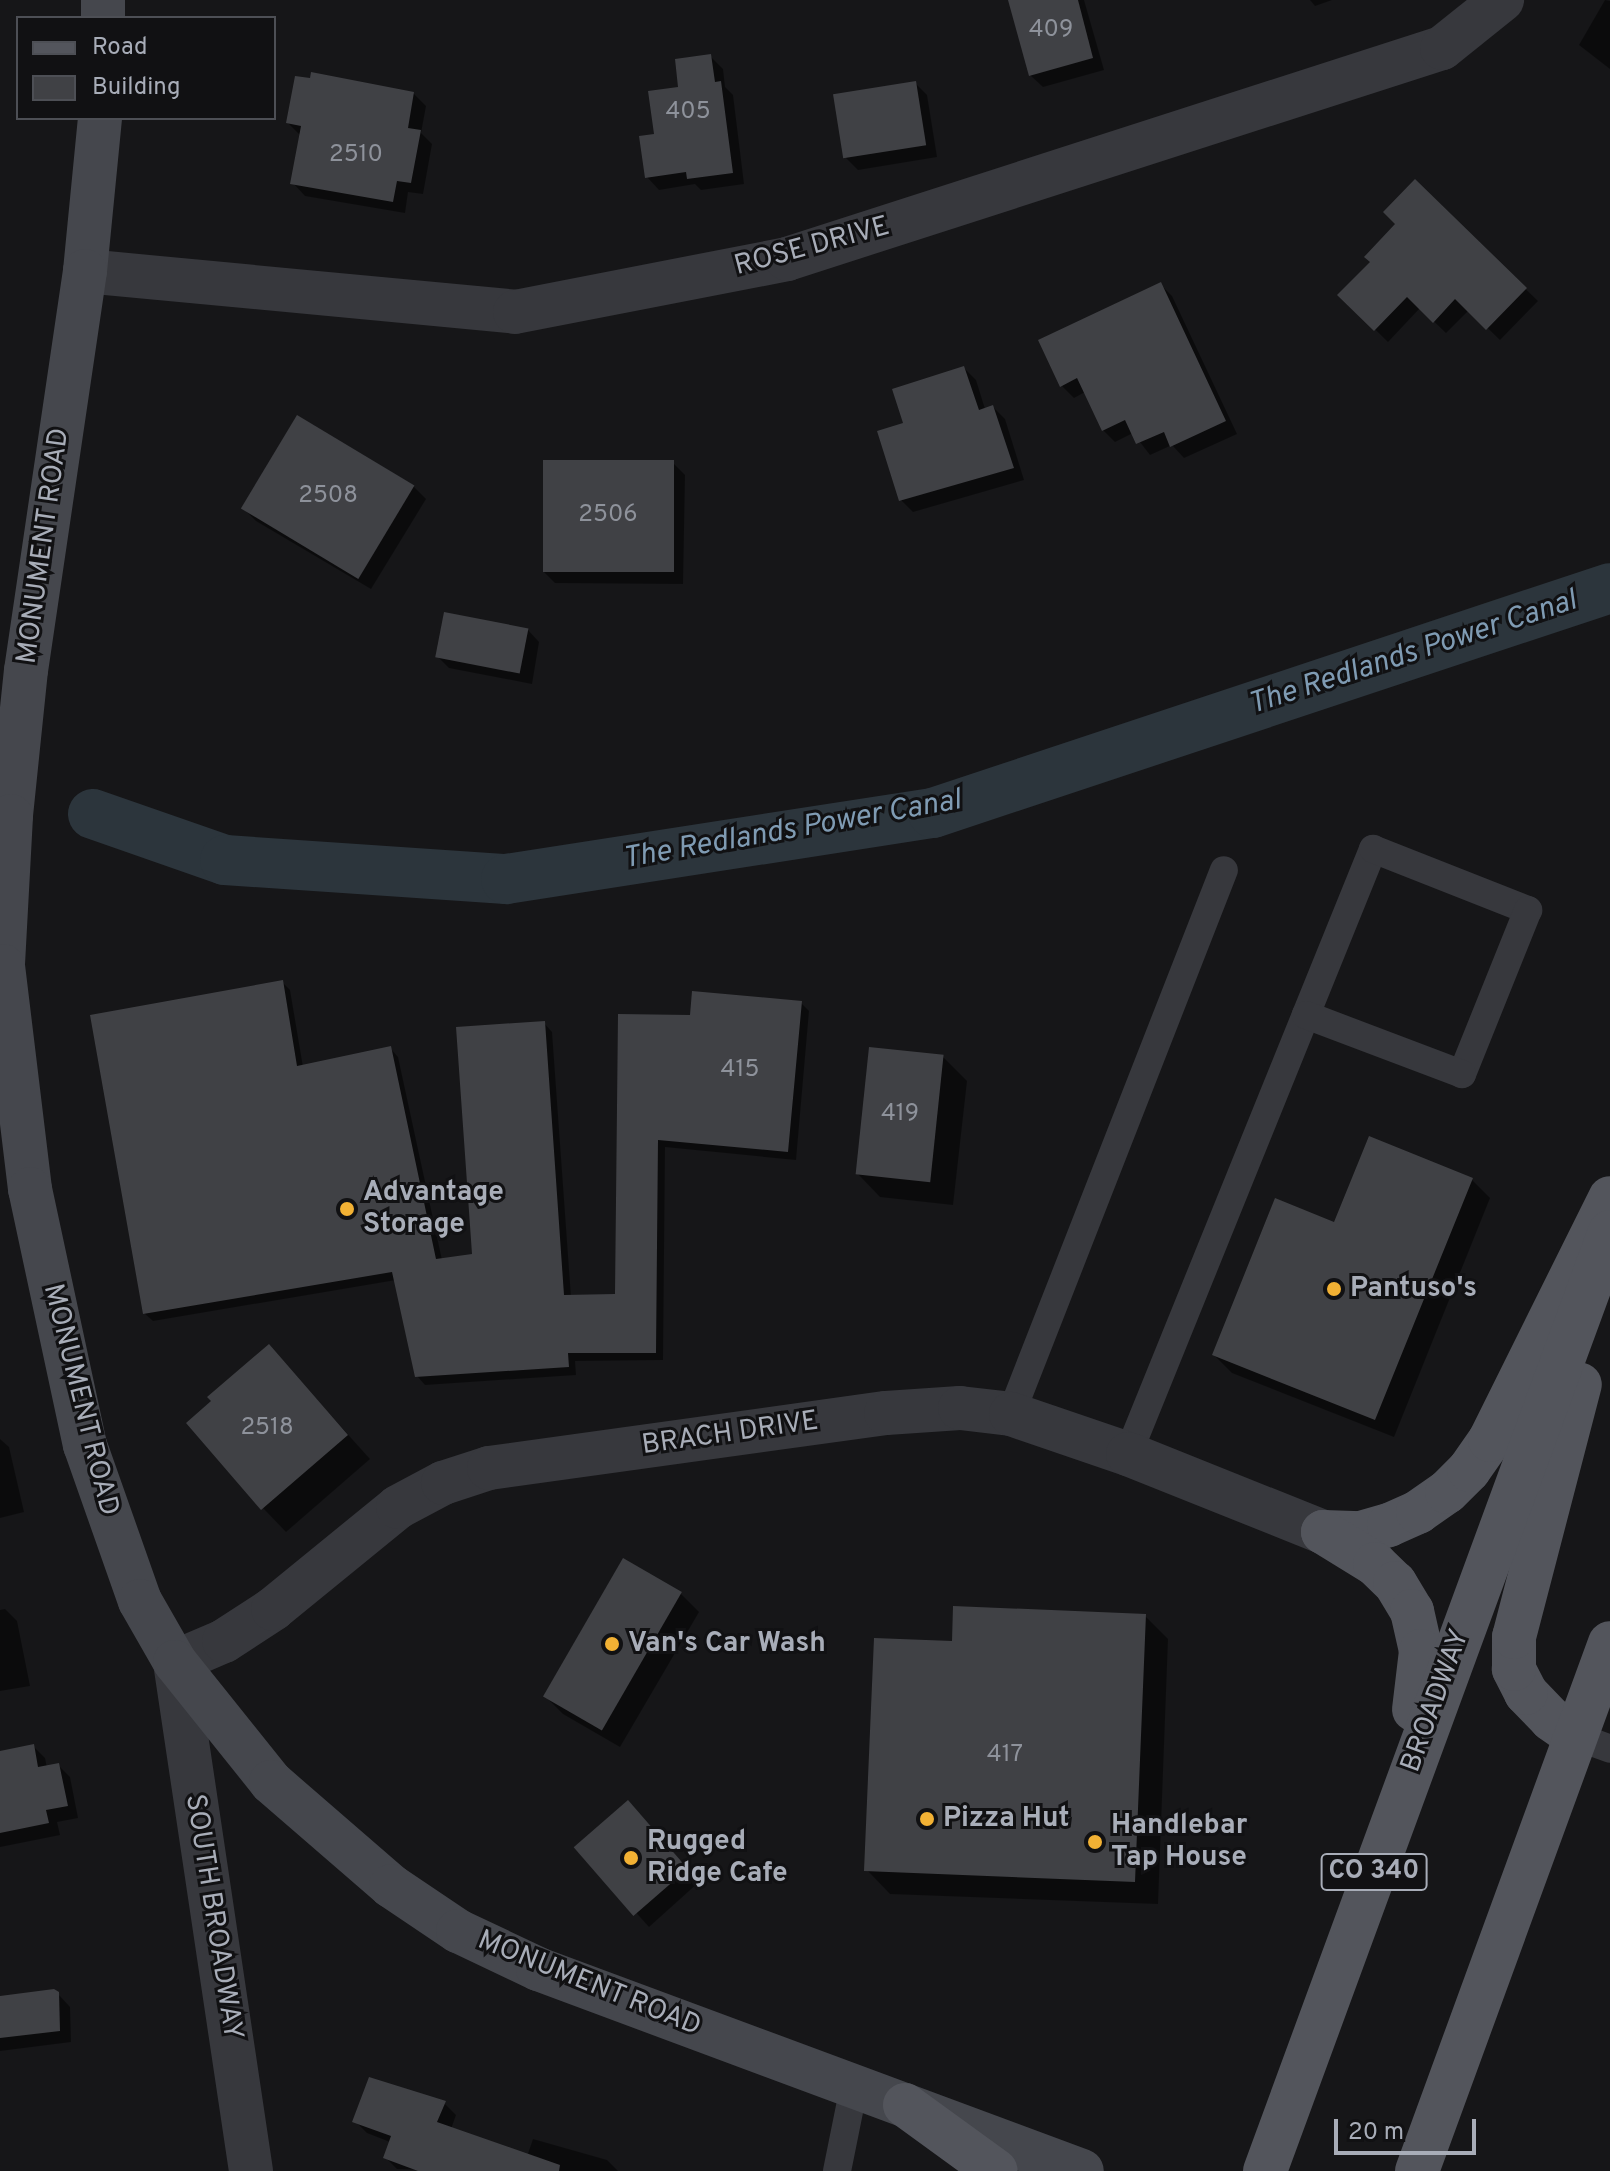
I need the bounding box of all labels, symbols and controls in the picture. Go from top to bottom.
legend [16,16,276,120]
house number: 409 [1029,17,1073,45]
text: Road [92,33,148,63]
text: Building [92,73,181,103]
house number: 405 [665,99,711,127]
house number: 2510 [329,142,383,170]
street label: ROSE DRIVE [731,210,893,284]
street label: MONUMENT ROAD [11,425,77,667]
house number: 2508 [298,483,358,511]
house number: 2506 [578,502,638,530]
water label: The Redlands Power Canal [1244,584,1582,724]
water label: The Redlands Power Canal [620,784,964,878]
house number: 415 [721,1057,759,1085]
house number: 419 [881,1101,919,1129]
place label: Advantage Storage [363,1176,504,1242]
marker: Advantage Storage [338,1200,356,1218]
place label: Pantuso's [1350,1272,1477,1306]
street label: MONUMENT ROAD [35,1280,125,1520]
marker: Pantuso's [1325,1280,1343,1298]
street label: BRACH DRIVE [640,1405,820,1463]
house number: 2518 [240,1415,294,1443]
street label: BROADWAY [1395,1625,1477,1777]
place label: Van's Car Wash [628,1627,826,1661]
marker: Van's Car Wash [603,1635,621,1653]
house number: 417 [987,1742,1023,1770]
street label: SOUTH BROADWAY [177,1792,249,2042]
place label: Pizza Hut [943,1802,1070,1836]
place label: Handlebar Tap House [1111,1809,1247,1875]
marker: Pizza Hut [918,1810,936,1828]
place label: Rugged Ridge Cafe [647,1825,788,1891]
marker: Handlebar Tap House [1086,1833,1104,1851]
marker: Rugged Ridge Cafe [622,1849,640,1867]
road number: CO 340 [1320,1850,1428,1894]
street label: MONUMENT ROAD [472,1924,706,2044]
scale bar [1338,2103,1480,2153]
text: 20 m [1348,2118,1404,2148]

